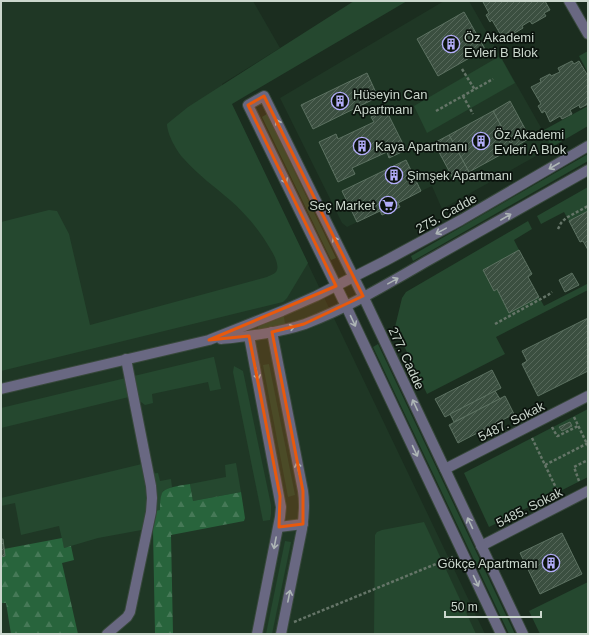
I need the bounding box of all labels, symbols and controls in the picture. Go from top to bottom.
place label: Öz Akademi Evleri B Blok [464,30,538,60]
building icon: Öz Akademi Evleri B Blok [441,34,461,54]
place label: Hüseyin Can Apartmanı [353,87,427,117]
building icon: Hüseyin Can Apartmanı [330,91,350,111]
one-way arrow [275,120,282,132]
place label: Öz Akademi Evleri A Blok [494,127,567,157]
building icon: Öz Akademi Evleri A Blok [471,131,491,151]
building icon: Kaya Apartmanı [352,136,372,156]
place label: Kaya Apartmanı [375,139,468,154]
one-way arrow [548,162,560,170]
building icon: Şimşek Apartmanı [384,165,404,185]
place label: Şimşek Apartmanı [407,168,513,183]
one-way arrow [281,171,288,183]
street label: 275. Cadde [413,191,479,236]
supermarket icon: Seç Market [378,195,398,215]
place label: Seç Market [309,198,375,213]
one-way arrow [500,212,512,220]
one-way arrow [436,227,448,235]
one-way arrow [332,236,339,248]
one-way arrow [387,276,399,284]
one-way arrow [350,314,357,326]
one-way arrow [282,324,295,331]
street label: 277. Cadde [386,325,428,392]
one-way arrow [253,367,261,380]
street label: 5487. Sokak [476,398,547,445]
one-way arrow [411,400,418,412]
one-way arrow [412,445,419,457]
one-way arrow [294,462,302,475]
street label: 5485. Sokak [494,484,565,531]
one-way arrow [466,517,473,529]
one-way arrow [271,537,279,550]
building icon: Gökçe Apartmanı [541,553,561,573]
place label: Gökçe Apartmanı [438,556,538,571]
one-way arrow [473,575,480,587]
one-way arrow [285,590,293,603]
scale bar [445,593,541,619]
text: 50 m [451,600,478,614]

